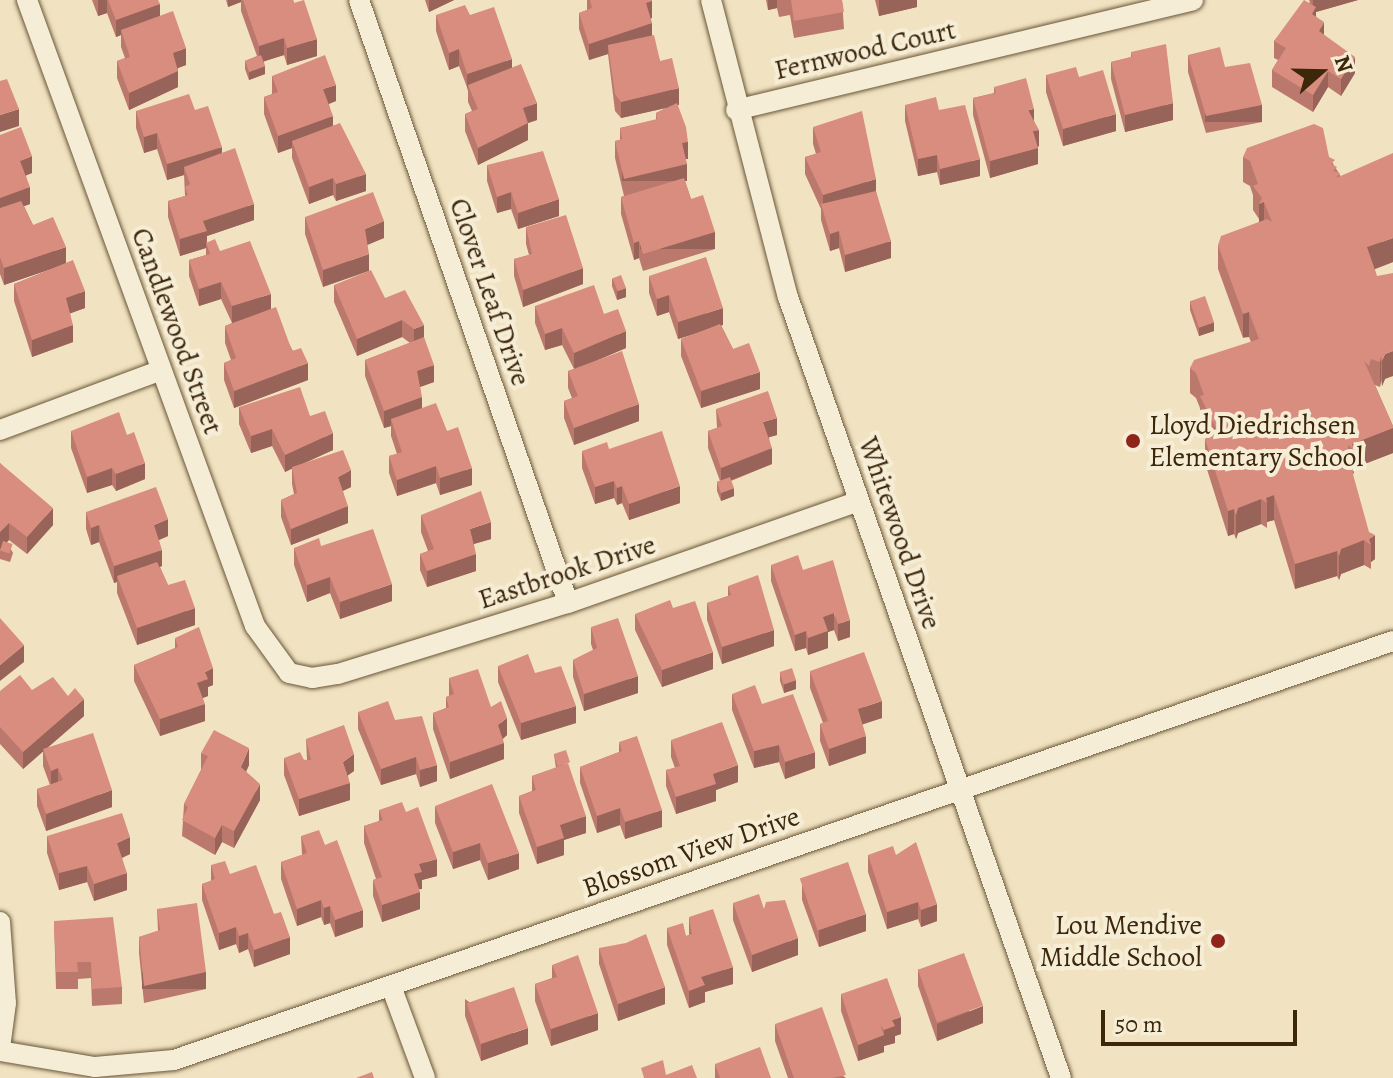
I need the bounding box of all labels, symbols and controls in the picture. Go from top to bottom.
street label: Fernwood Court [771,13,959,87]
north arrow [1281,32,1361,112]
text: N [1327,51,1360,76]
street label: Clover Leaf Drive [442,194,538,390]
street label: Candlewood Street [124,223,230,439]
place label: Lloyd Diedrichsen Elementary School [1149,408,1363,474]
street label: Whitewood Drive [851,432,949,634]
marker: Lloyd Diedrichsen Elementary School [1124,432,1142,450]
street label: Eastbrook Drive [474,528,660,616]
street label: Blossom View Drive [578,799,804,905]
place label: Lou Mendive Middle School [1040,908,1202,974]
marker: Lou Mendive Middle School [1209,932,1227,950]
scale bar [1105,994,1301,1044]
text: 50 m [1115,1008,1163,1040]

